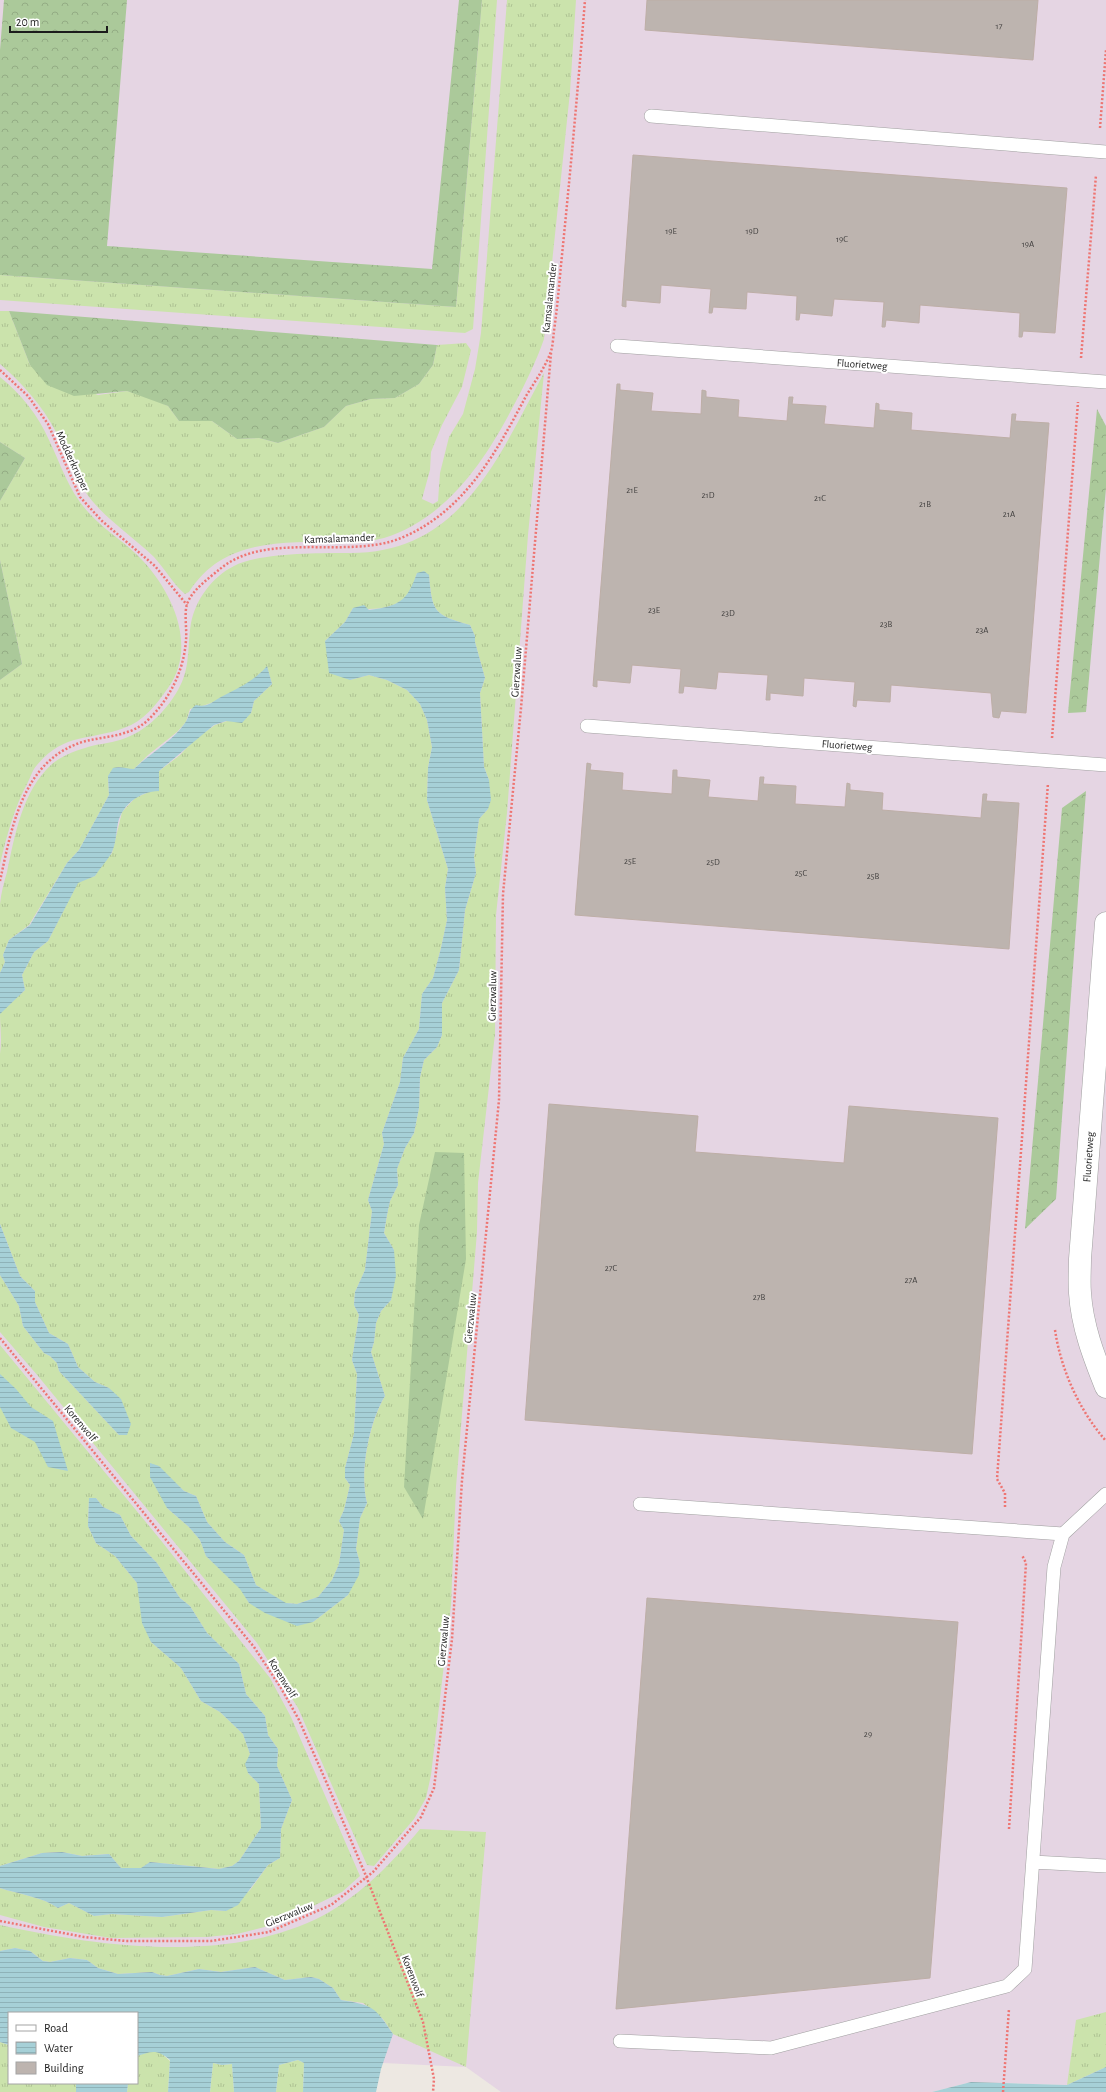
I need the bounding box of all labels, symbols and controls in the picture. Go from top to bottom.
scale bar [10,8,107,34]
text: 20 m [16,16,39,28]
house number: 17 [996,22,1003,31]
house number: 19E [665,227,677,236]
house number: 19D [745,227,759,236]
house number: 19C [836,235,848,244]
house number: 19A [1022,240,1034,249]
street label: Kamsalamander [540,262,559,334]
street label: Fluorietweg [836,357,888,372]
street label: Modderkruiper [54,429,91,493]
house number: 21E [626,486,638,495]
house number: 21D [701,491,715,500]
house number: 21C [814,494,826,503]
house number: 21B [919,500,931,509]
house number: 21A [1003,510,1015,519]
street label: Kamsalamander [304,532,375,545]
house number: 23E [648,606,661,615]
house number: 23D [721,609,735,618]
house number: 23B [880,620,892,629]
house number: 23A [975,626,989,635]
street label: Gierzwaluw [509,646,524,698]
street label: Fluorietweg [821,738,873,753]
house number: 25E [624,857,637,866]
house number: 25D [706,858,720,867]
house number: 25C [795,869,808,878]
house number: 25B [867,872,880,881]
street label: Gierzwaluw [487,970,498,1021]
street label: Fluorietweg [1081,1131,1096,1183]
house number: 27C [605,1264,618,1273]
house number: 27A [904,1276,918,1285]
street label: Gierzwaluw [462,1292,479,1344]
house number: 27B [753,1293,766,1302]
street label: Korenwolf [62,1403,99,1444]
street label: Gierzwaluw [436,1615,451,1667]
street label: Korenwolf [266,1657,299,1700]
house number: 29 [864,1730,872,1739]
street label: Gierzwaluw [264,1900,315,1929]
street label: Korenwolf [400,1954,426,1999]
legend [8,2012,138,2084]
text: Road [44,2022,68,2034]
text: Water [44,2042,73,2054]
text: Building [44,2062,84,2074]

